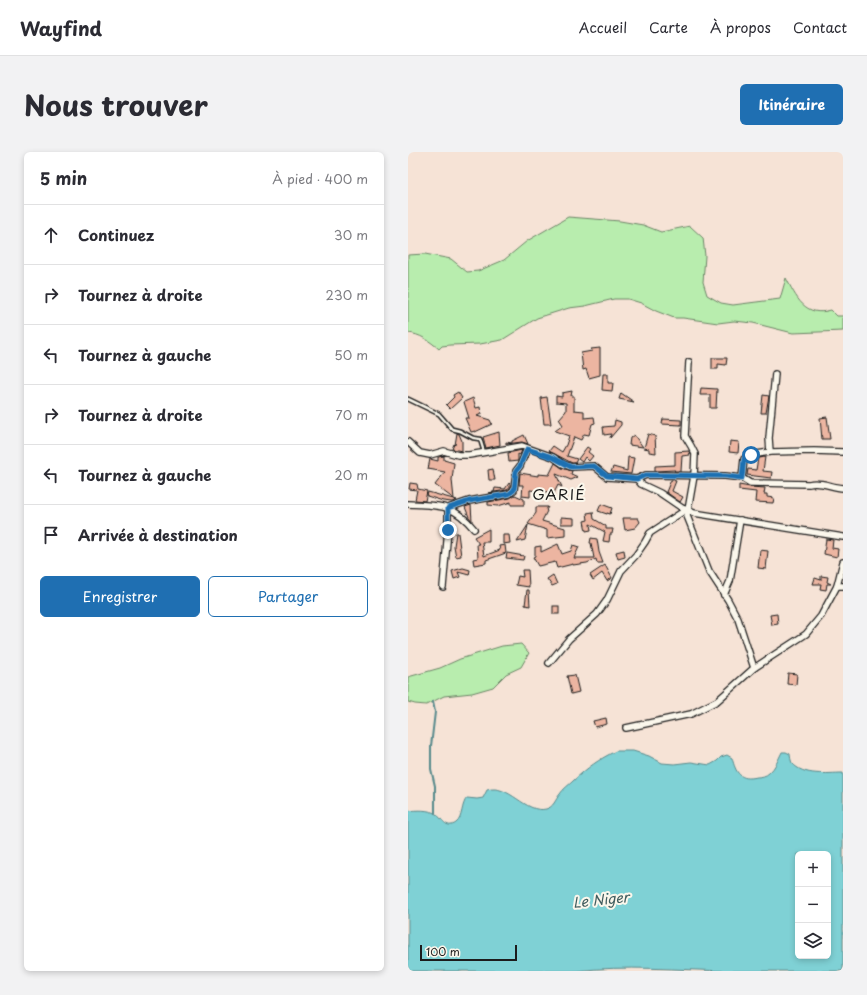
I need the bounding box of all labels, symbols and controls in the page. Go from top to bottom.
text: Wayfind [20,14,102,42]
text: Accueil [579,17,627,38]
text: Carte [649,17,688,38]
text: À propos [710,17,771,38]
text: Contact [793,17,847,38]
text: Nous trouver [24,83,208,126]
button: Itinéraire [740,84,843,125]
text: 5 min [40,165,87,191]
text: À pied · 400 m [272,169,368,188]
text: Continuez [78,223,154,246]
icon: ahead [40,224,62,246]
text: 30 m [334,225,368,244]
text: Tournez à droite [78,283,203,306]
icon: right [40,284,62,306]
text: 230 m [326,285,368,304]
text: Tournez à gauche [78,343,212,366]
icon: left [40,344,62,366]
text: 50 m [334,345,368,364]
text: Tournez à droite [78,403,203,426]
icon: right [40,404,62,426]
text: 70 m [335,405,368,424]
route start [742,446,760,464]
text: Tournez à gauche [78,463,212,486]
icon: left [40,464,62,486]
text: 20 m [334,465,368,484]
district label: GARIÉ [532,482,586,505]
route end [439,521,457,539]
text: Arrivée à destination [78,523,238,546]
icon: arrive [40,524,62,546]
button: Enregistrer [40,576,200,617]
button: Partager [208,576,368,617]
map controls [795,851,831,959]
button: + [795,851,831,887]
water label: Le Niger [572,886,632,913]
button: − [795,887,831,923]
button: layers [795,923,831,959]
scale bar [420,943,517,962]
text: 100 m [426,943,460,960]

